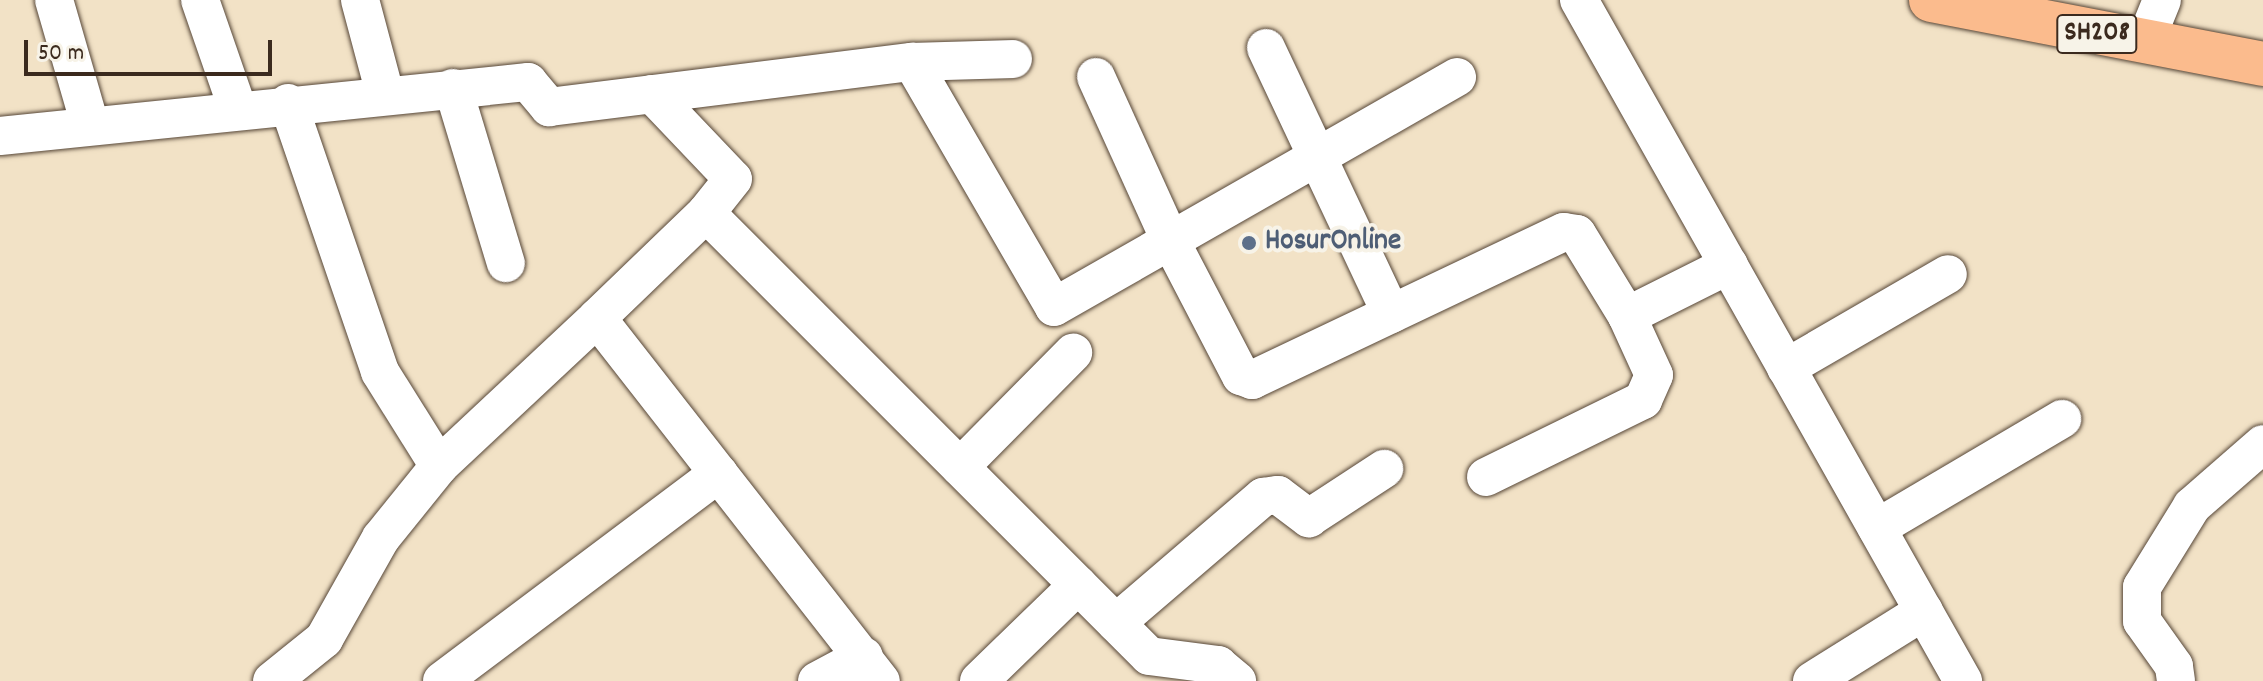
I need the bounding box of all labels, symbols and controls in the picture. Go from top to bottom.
road number: SH208 [2055,10,2139,58]
scale bar [28,24,276,74]
text: 50 m [38,37,84,71]
place label: HosurOnline [1265,225,1401,261]
marker: HosurOnline [1240,234,1258,252]

